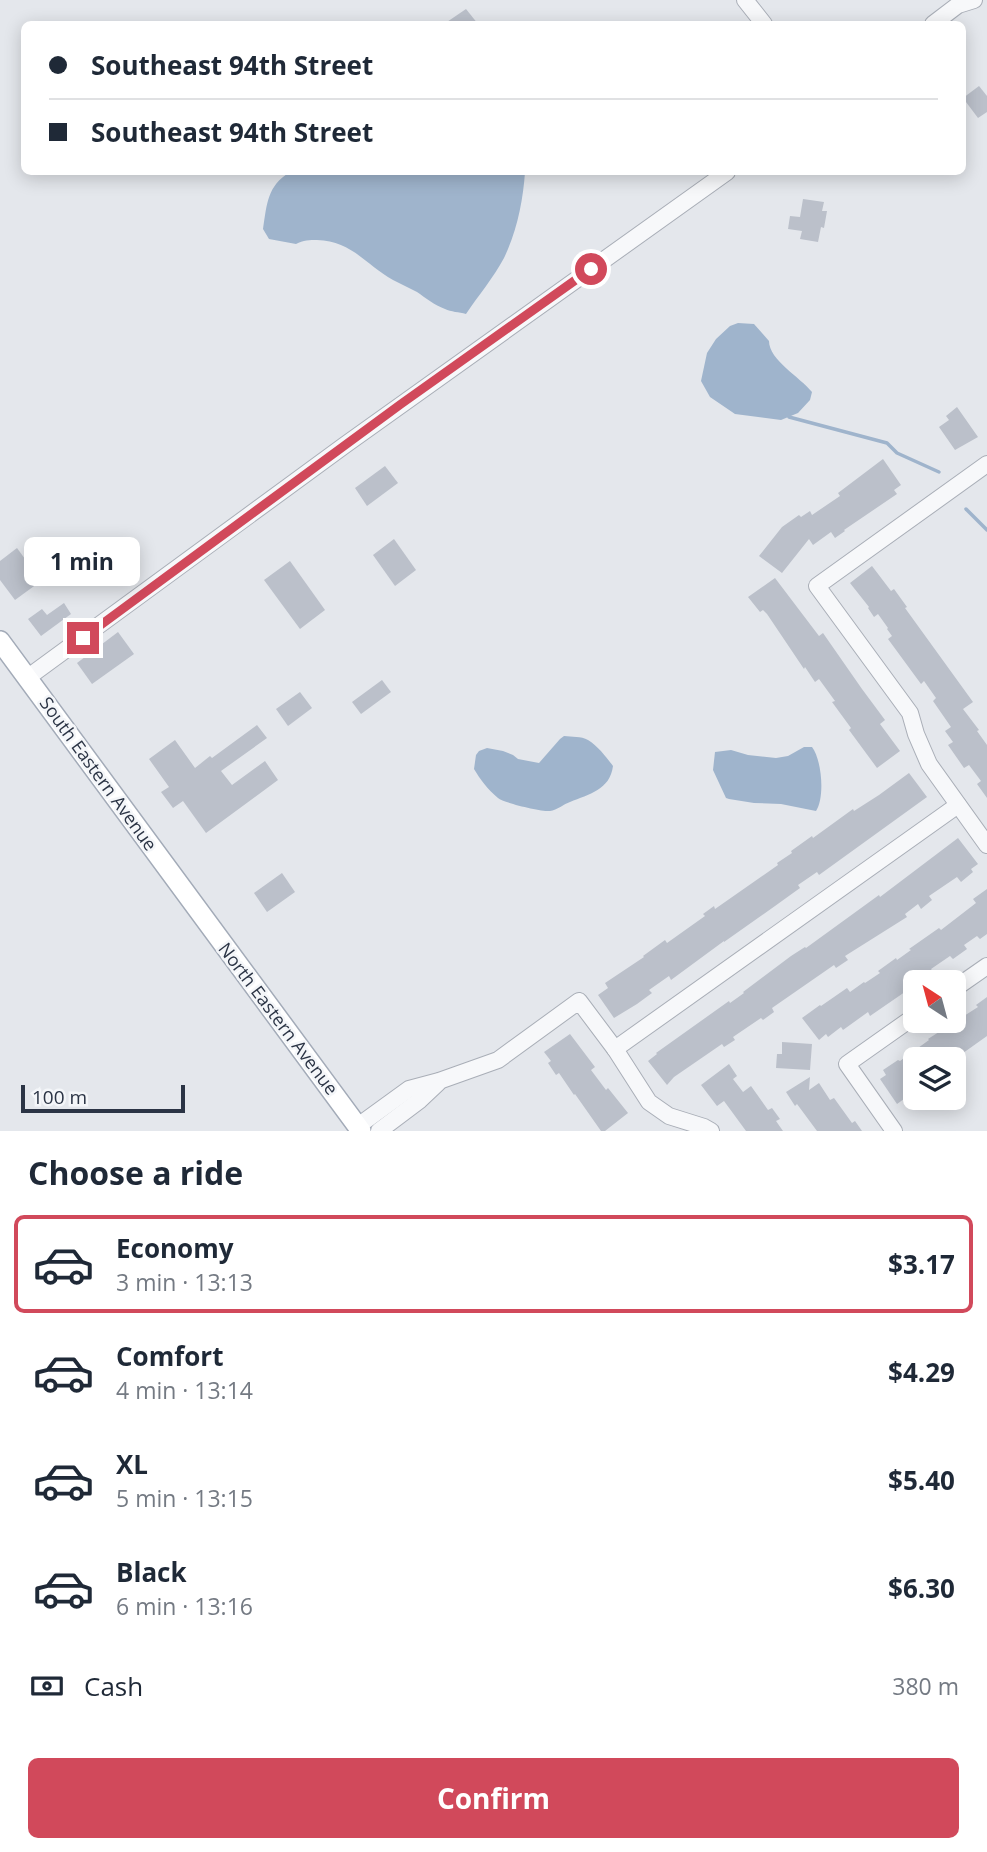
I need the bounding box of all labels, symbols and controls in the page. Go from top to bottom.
text: Southeast 94th Street [91,47,373,83]
text: Southeast 94th Street [91,114,373,150]
route start [575,253,607,285]
callout: 1 min [25,536,141,586]
text: 1 min [50,545,114,577]
route end [67,622,99,654]
street label: South Eastern Avenue [35,692,163,855]
street label: North Eastern Avenue [214,937,344,1099]
north arrow [903,970,966,1032]
map controls [903,970,966,1110]
button: layers [903,1047,966,1110]
scale bar [21,1082,186,1114]
text: 100 m [32,1084,87,1110]
text: Choose a ride [28,1151,243,1194]
text: Economy [116,1230,234,1266]
icon: car [32,1233,95,1296]
text: $3.17 [888,1246,955,1282]
text: 3 min · 13:13 [116,1266,253,1298]
text: Comfort [116,1338,223,1374]
icon: car [32,1341,95,1404]
text: $4.29 [888,1354,955,1390]
text: 4 min · 13:14 [116,1374,253,1406]
text: XL [116,1446,148,1482]
icon: car [32,1449,95,1512]
text: $5.40 [888,1462,955,1498]
text: 5 min · 13:15 [116,1482,253,1514]
text: Black [116,1554,187,1590]
icon: car [32,1557,95,1620]
text: $6.30 [888,1570,955,1606]
text: 6 min · 13:16 [116,1590,253,1622]
icon: cash [28,1667,66,1705]
text: Cash [84,1668,143,1704]
text: 380 m [892,1670,959,1702]
button: Confirm [28,1758,959,1838]

